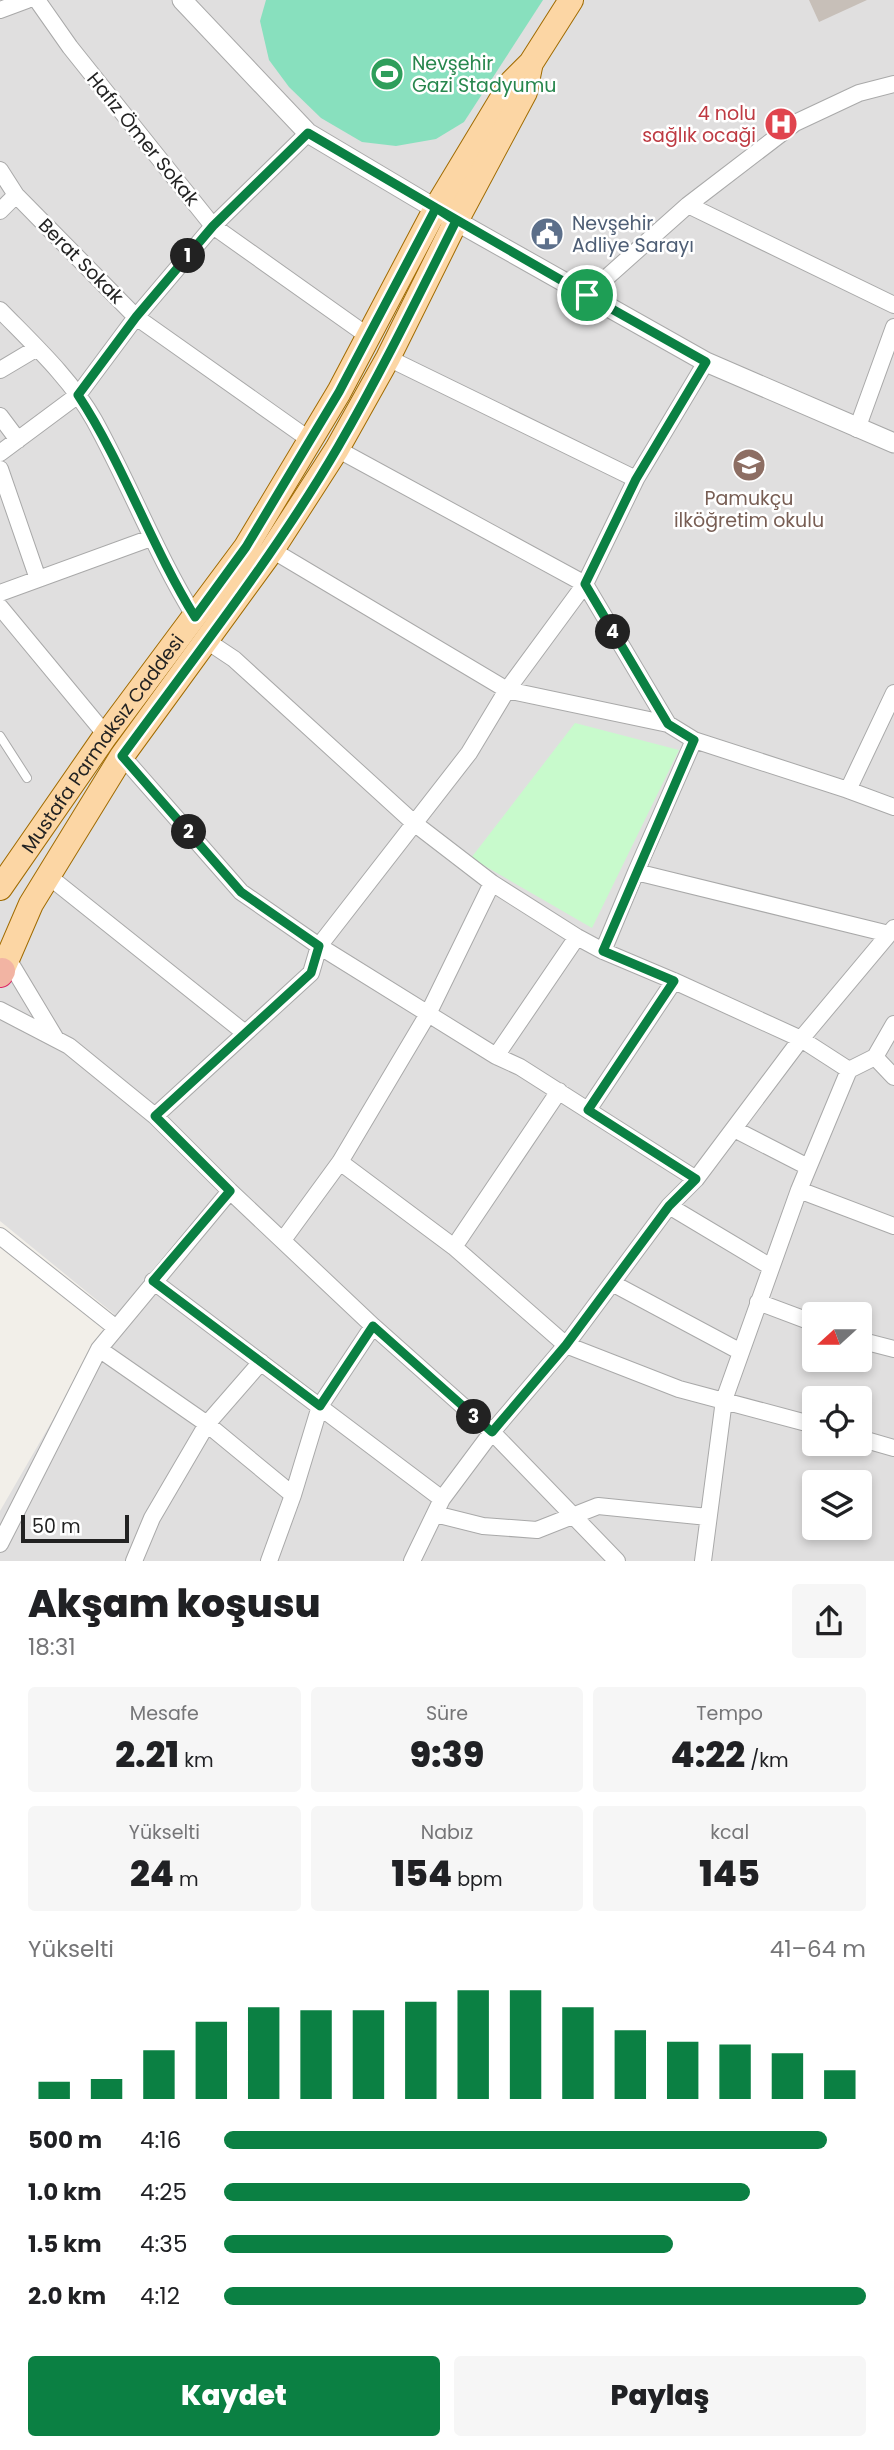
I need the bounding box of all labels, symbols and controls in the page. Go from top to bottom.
place label: Nevşehir Gazi Stadyumu [412,50,556,99]
sports icon: Nevşehir Gazi Stadyumu [368,55,406,93]
street label: Hafız Ömer Sokak [81,66,205,212]
place label: 4 nolu sağlık ocaği [642,100,756,149]
hospital icon: 4 nolu sağlık ocaği [762,105,800,143]
place label: Nevşehir Adliye Sarayı [572,210,694,259]
street label: Berat Sokak [32,212,130,310]
public building icon: Nevşehir Adliye Sarayı [528,215,566,253]
pin: 1 [170,238,206,274]
text: 1 [184,242,191,269]
pin [557,265,617,325]
icon: arrive [568,276,606,314]
school or university icon: Pamukçu ilköğretim okulu [730,446,768,484]
place label: Pamukçu ilköğretim okulu [674,485,824,534]
pin: 4 [596,614,630,650]
text: 4 [606,618,619,645]
street label: Mustafa Parmaksız Caddesi [15,629,190,859]
pin: 2 [172,814,206,850]
text: 2 [183,818,194,845]
north arrow [802,1302,872,1372]
map controls [802,1302,872,1540]
button: locate [802,1386,872,1456]
pin: 3 [456,1400,491,1434]
text: 3 [468,1403,479,1430]
button: layers [802,1470,872,1540]
scale bar [21,1512,130,1544]
text: 50 m [32,1513,81,1540]
text: Akşam koşusu [28,1577,321,1630]
button: share [792,1584,866,1658]
text: 18:31 [28,1631,76,1663]
text: Mesafe [130,1700,199,1727]
text: Süre [426,1700,468,1727]
text: Tempo [696,1700,763,1727]
text: 2.21 [115,1730,179,1779]
text: 9:39 [410,1730,484,1779]
text: 4:22 [671,1730,745,1779]
text: km [179,1747,214,1774]
text: /km [745,1747,789,1774]
text: Yükselti [129,1819,200,1846]
text: Nabız [421,1819,473,1846]
text: kcal [710,1819,749,1846]
text: 24 [130,1849,174,1898]
text: 154 [391,1849,452,1898]
text: 145 [699,1849,760,1898]
text: m [174,1866,199,1893]
text: bpm [452,1866,502,1893]
text: Yükselti [28,1933,114,1965]
text: 41–64 m [770,1933,866,1965]
text: 500 m [28,2124,102,2156]
text: 4:16 [140,2124,181,2156]
text: 1.0 km [28,2176,102,2208]
text: 4:25 [140,2176,187,2208]
text: 1.5 km [28,2228,102,2260]
text: 4:35 [140,2228,187,2260]
text: 2.0 km [28,2280,106,2312]
text: 4:12 [140,2280,180,2312]
button: Kaydet [28,2356,440,2436]
button: Paylaş [454,2356,866,2436]

